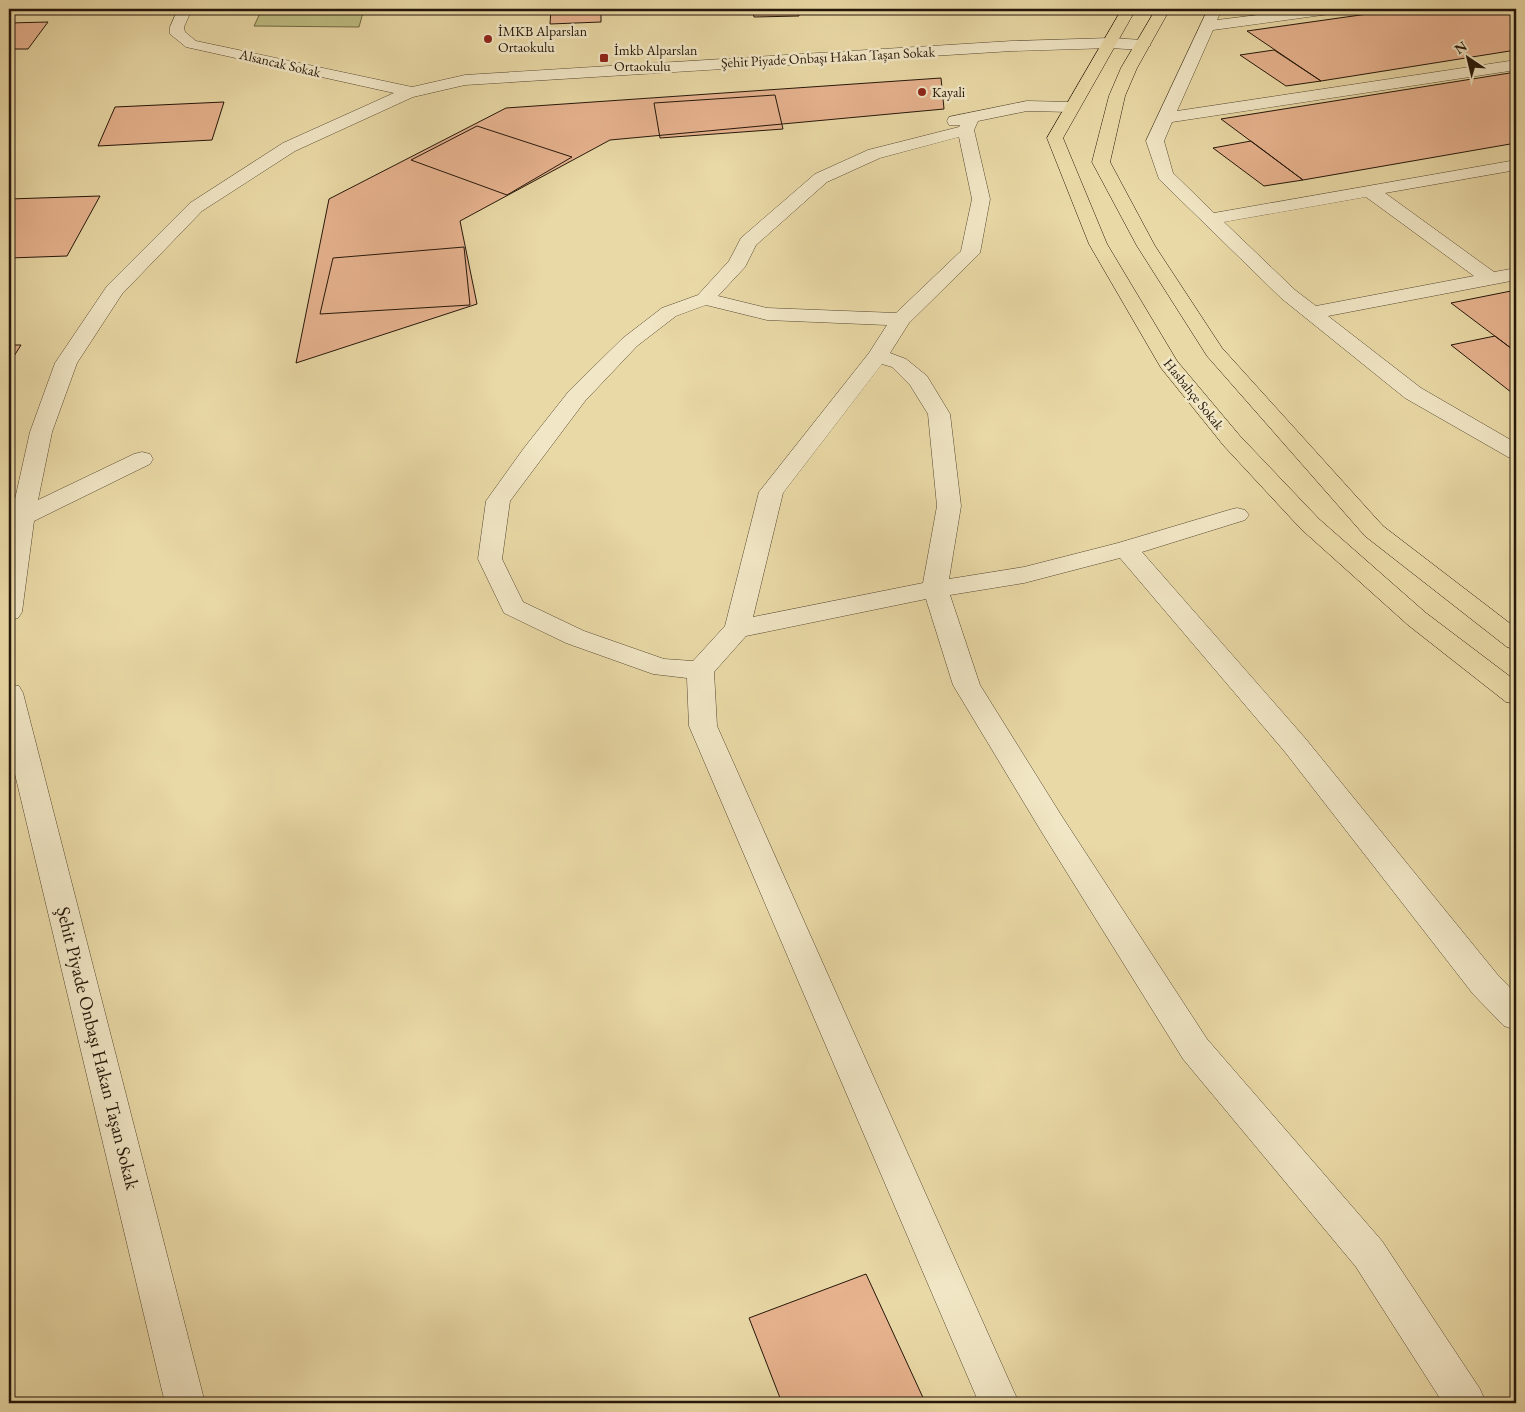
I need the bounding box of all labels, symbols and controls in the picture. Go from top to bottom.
place label: İMKB Alparslan Ortaokulu [498,22,588,56]
north arrow [1442,32,1492,82]
marker: İMKB Alparslan Ortaokulu [482,33,494,45]
text: N [1451,36,1471,58]
place label: İmkb Alparslan Ortaokulu [614,41,698,75]
street label: Şehit Piyade Onbaşı Hakan Taşan Sokak [721,42,936,72]
street label: Alsancak Sokak [237,45,323,81]
marker: İmkb Alparslan Ortaokulu [598,52,610,64]
place label: Kayali [932,83,966,101]
marker: Kayali [916,86,928,98]
street label: Hasbahçe Sokak [1160,355,1229,434]
street label: Şehit Piyade Onbaşı Hakan Taşan Sokak [51,904,146,1193]

